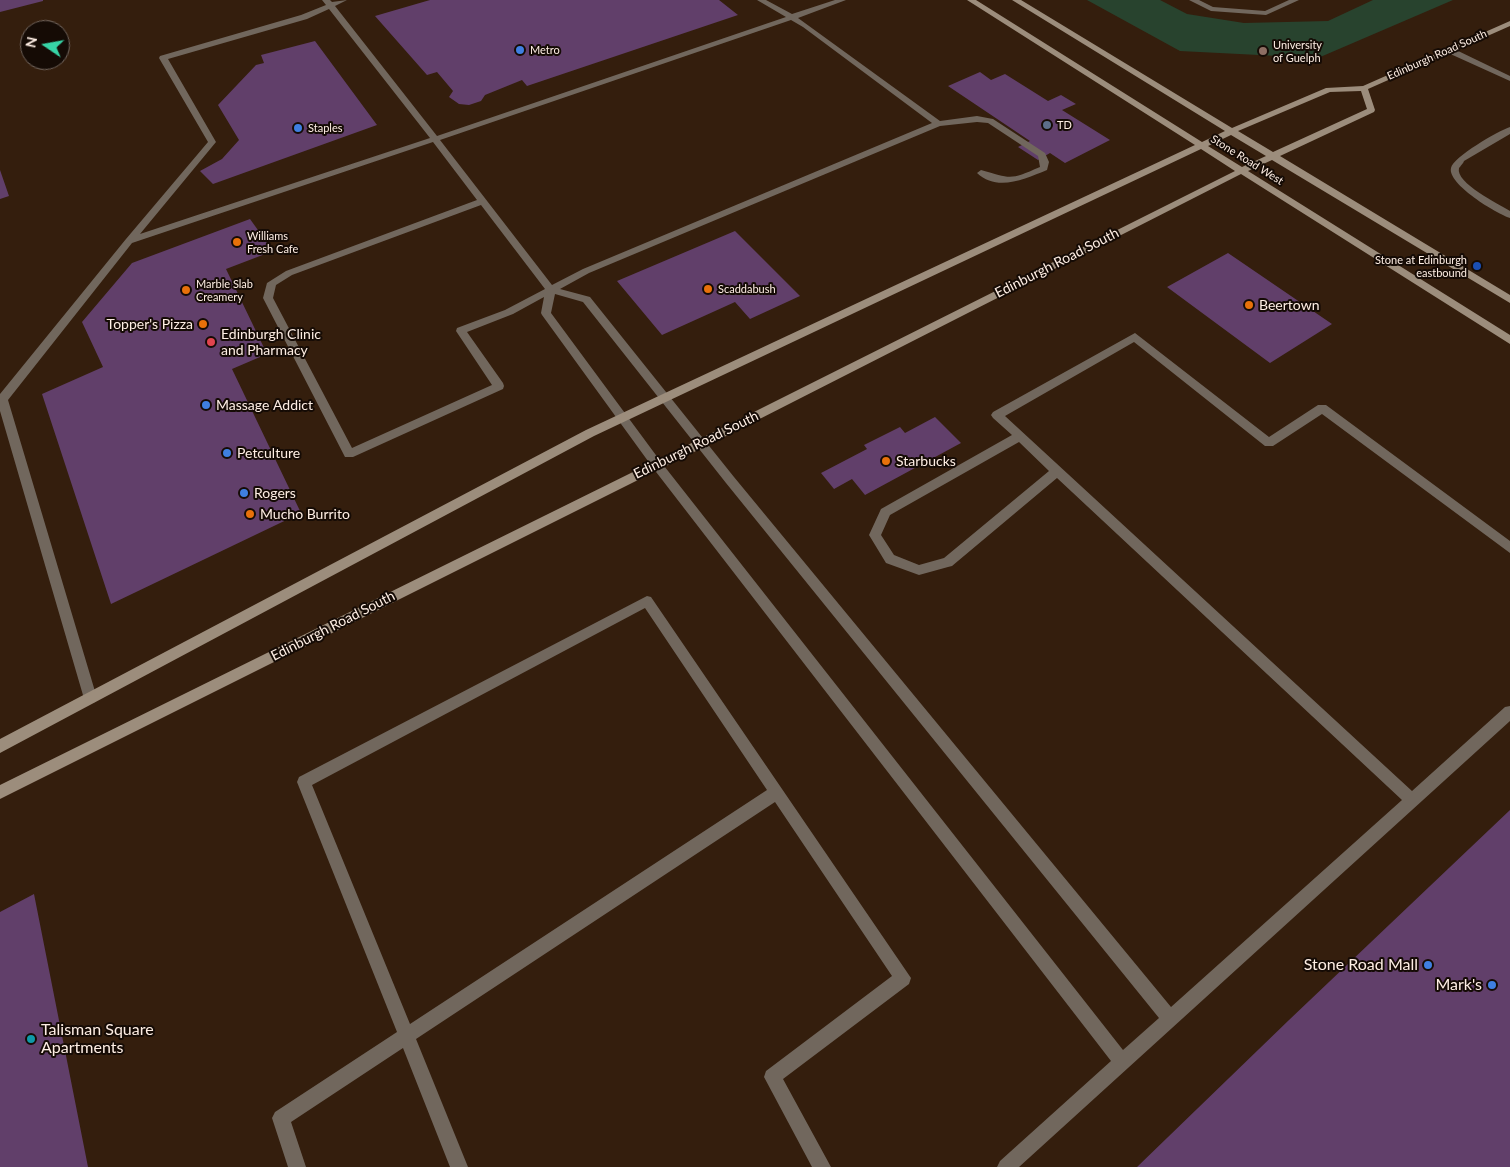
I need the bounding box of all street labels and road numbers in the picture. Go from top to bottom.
street label: Edinburgh Road South [1385,27,1489,83]
street label: Stone Road West [1208,132,1286,188]
street label: Edinburgh Road South [992,224,1122,302]
street label: Edinburgh Road South [631,407,761,483]
street label: Edinburgh Road South [268,587,398,665]

